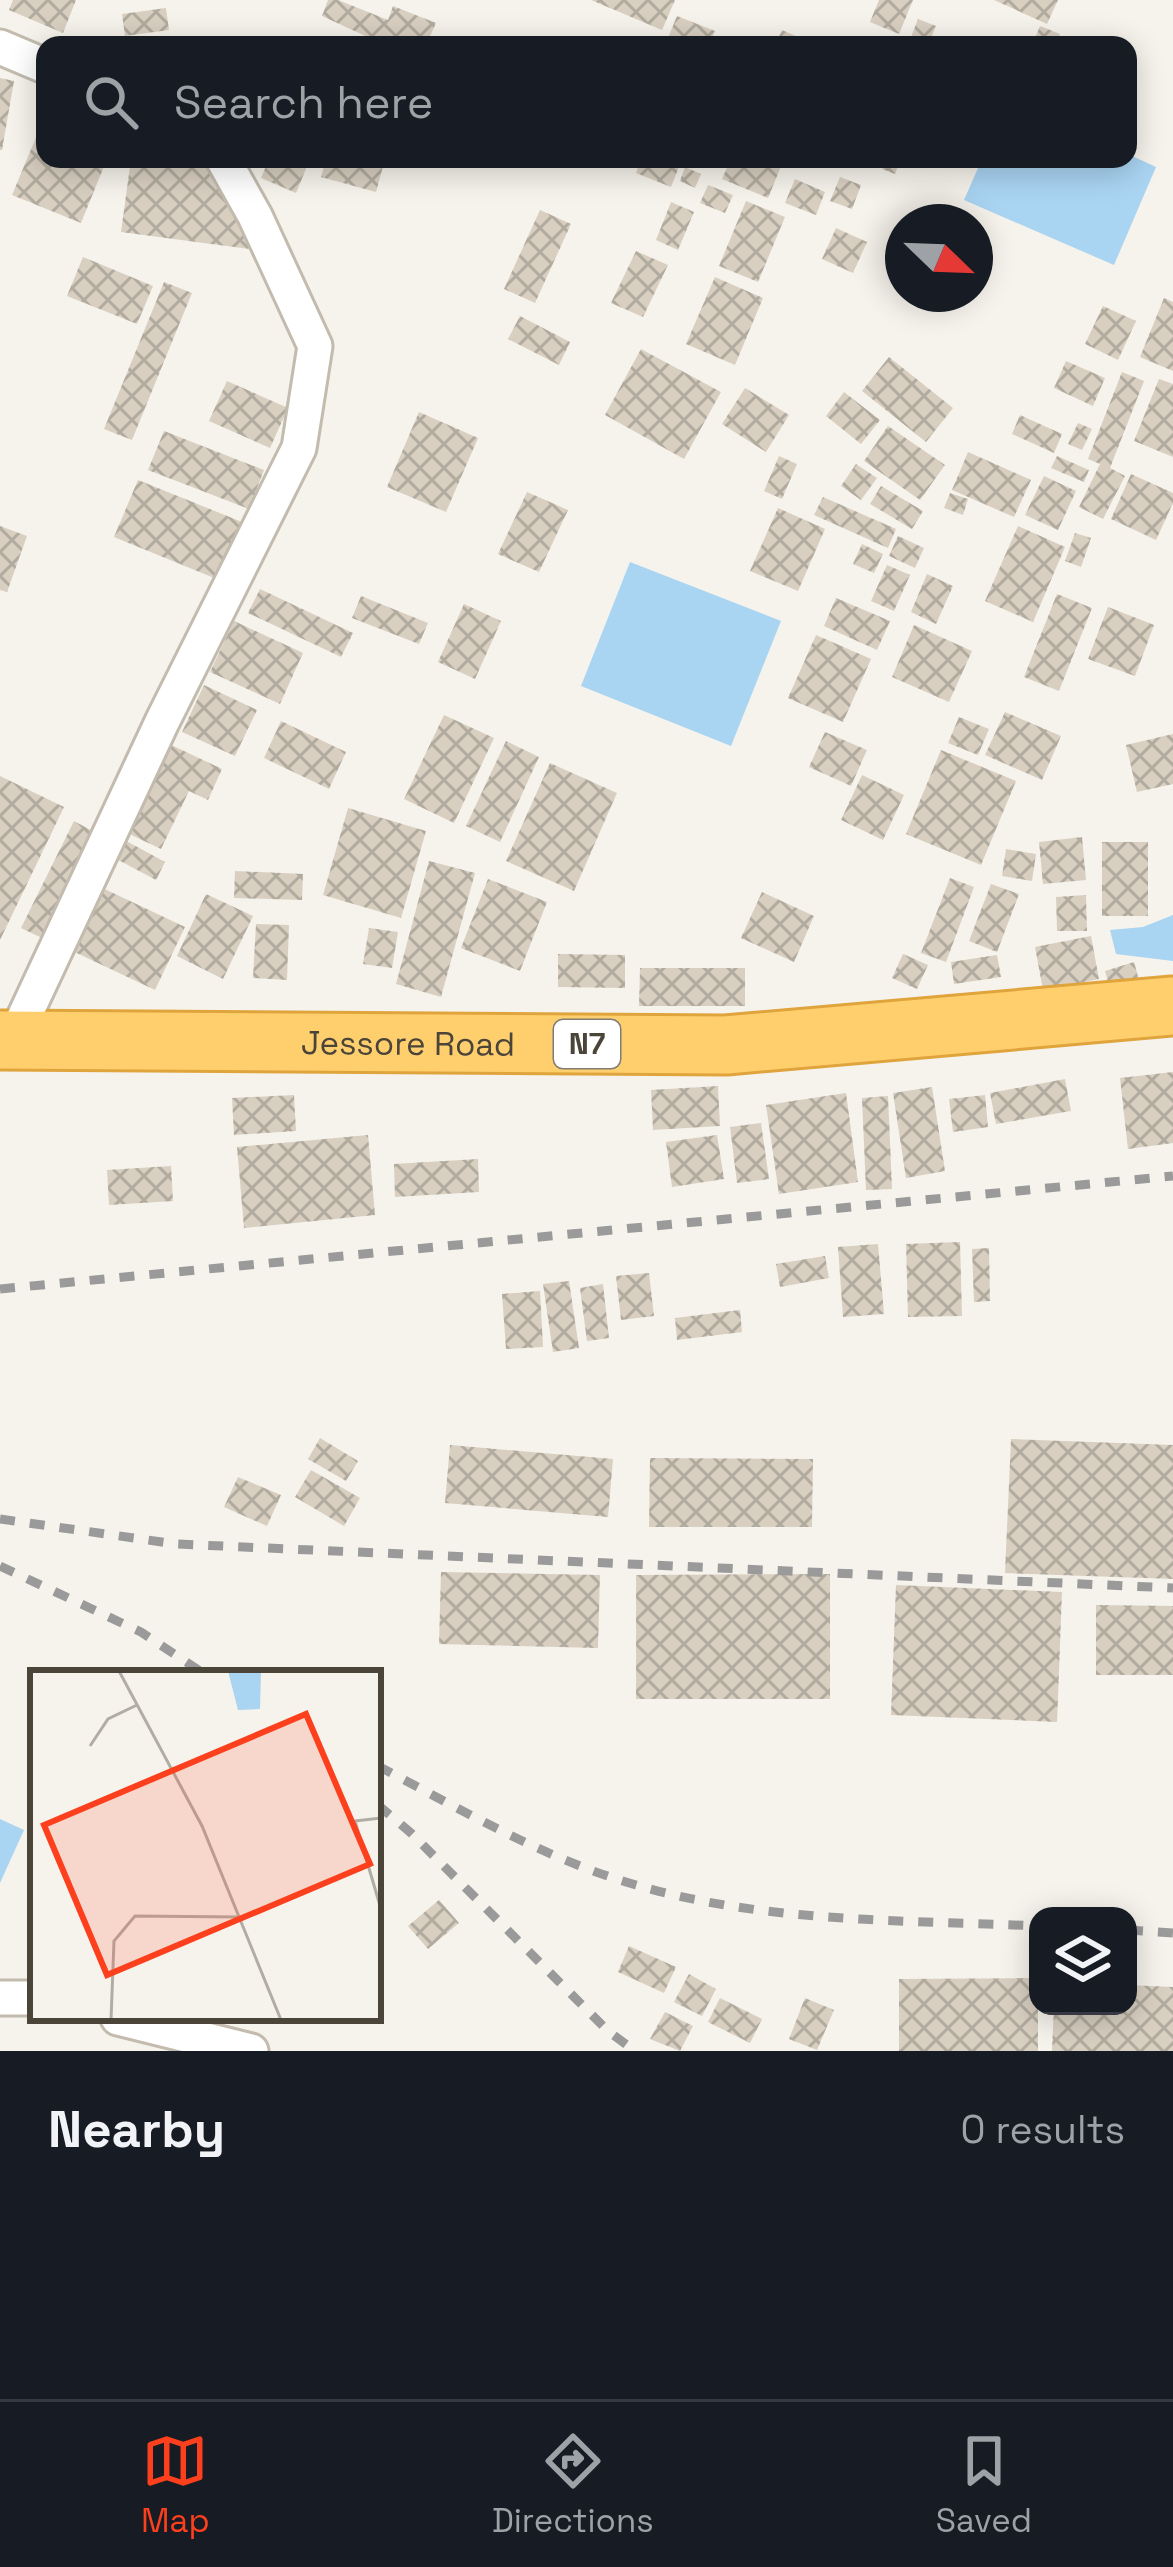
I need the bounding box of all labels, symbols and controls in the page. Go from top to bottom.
search box [36,36,1137,168]
icon: search [78,69,144,135]
text: Search here [174,74,433,131]
north arrow [885,204,993,312]
road number: N7 [554,1020,620,1068]
street label: Jessore Road [301,1022,515,1066]
inset map [30,1670,381,2021]
map controls [1029,1907,1137,2015]
button: layers [1029,1907,1137,2015]
text: Nearby [48,2097,225,2162]
text: 0 results [960,2105,1125,2154]
tab: Map [141,2428,210,2542]
tab: Directions [492,2428,654,2542]
tab: Saved [936,2428,1032,2542]

